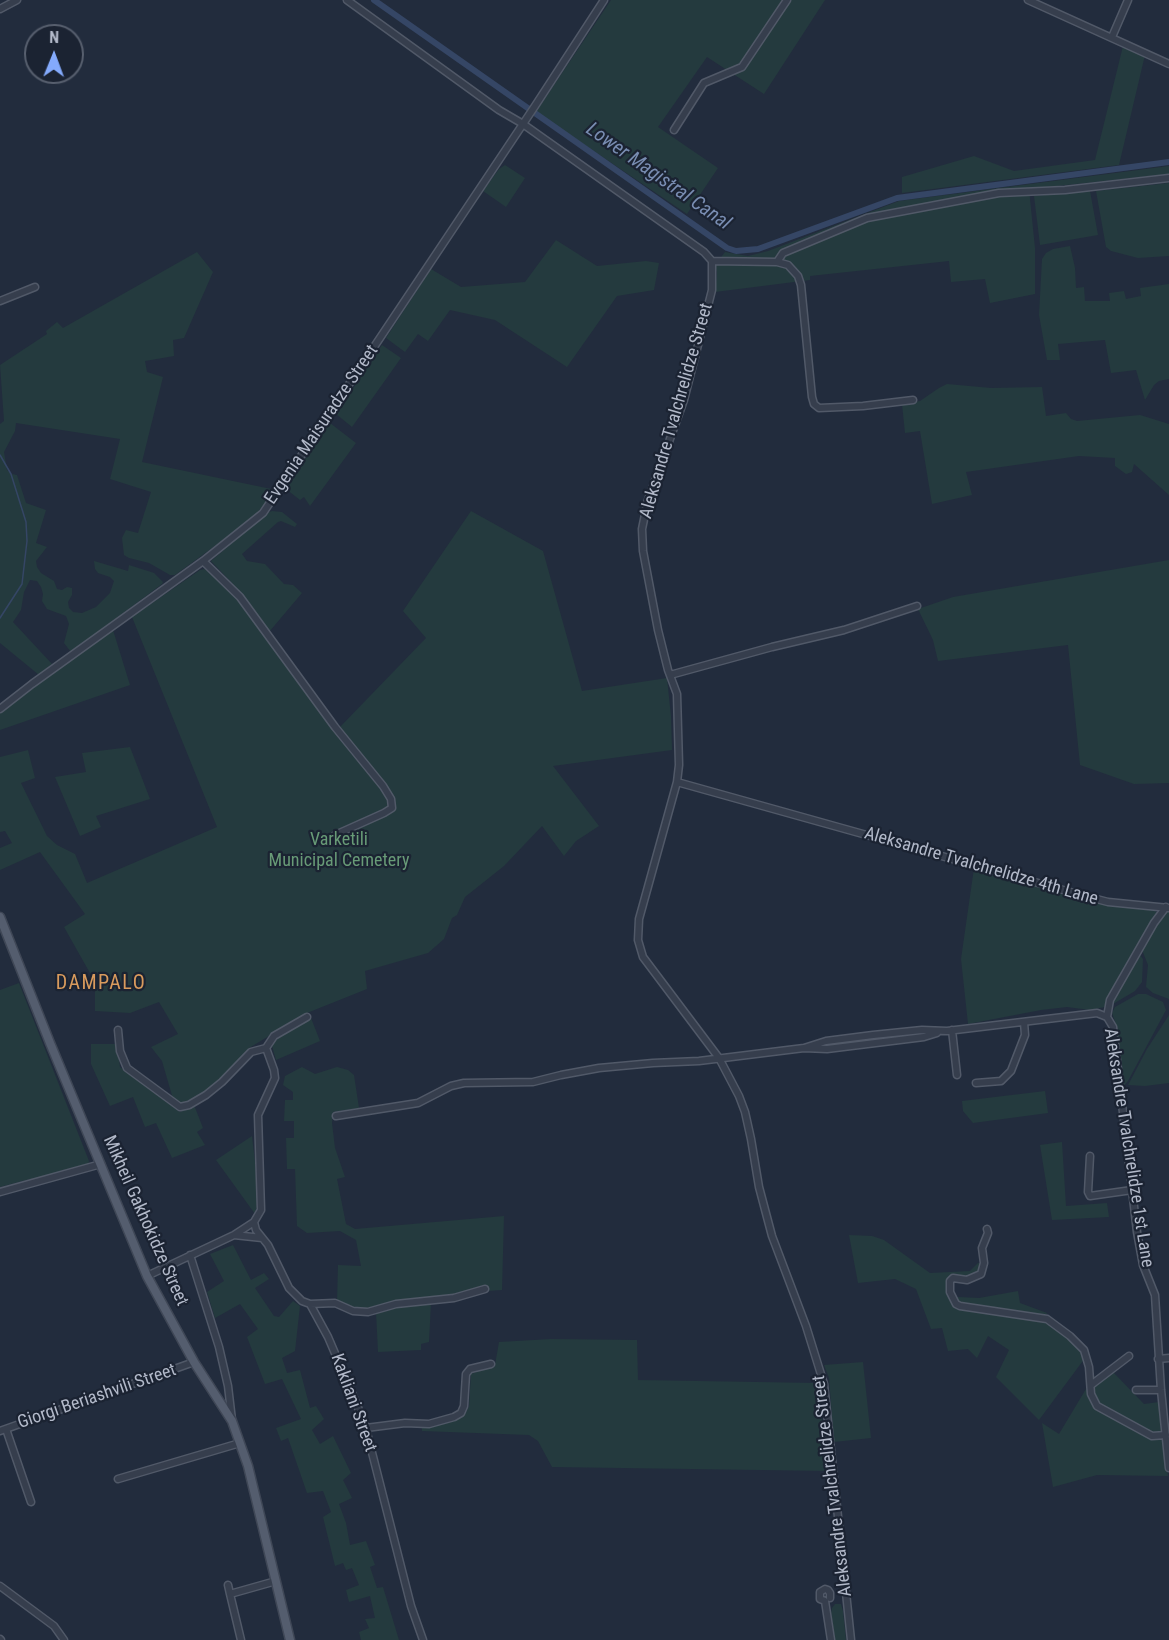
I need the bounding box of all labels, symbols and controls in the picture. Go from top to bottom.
north arrow [24,24,84,84]
text: N [49,28,59,47]
water label: Lower Magistral Canal [581,118,735,236]
street label: Aleksandre Tvalchrelidze Street [636,301,718,521]
street label: Evgenia Maisuradze Street [261,341,383,509]
street label: Aleksandre Tvalchrelidze 4th Lane [862,823,1100,911]
park label: Varketili Municipal Cemetery [269,829,409,872]
district label: DAMPALO [56,972,146,996]
street label: Aleksandre Tvalchrelidze 1st Lane [1098,1027,1158,1269]
street label: Mikheil Gakhokidze Street [98,1132,192,1310]
street label: Kakliani Street [325,1351,381,1455]
street label: Giorgi Beriashvili Street [15,1360,179,1434]
street label: Aleksandre Tvalchrelidze Street [809,1374,857,1598]

